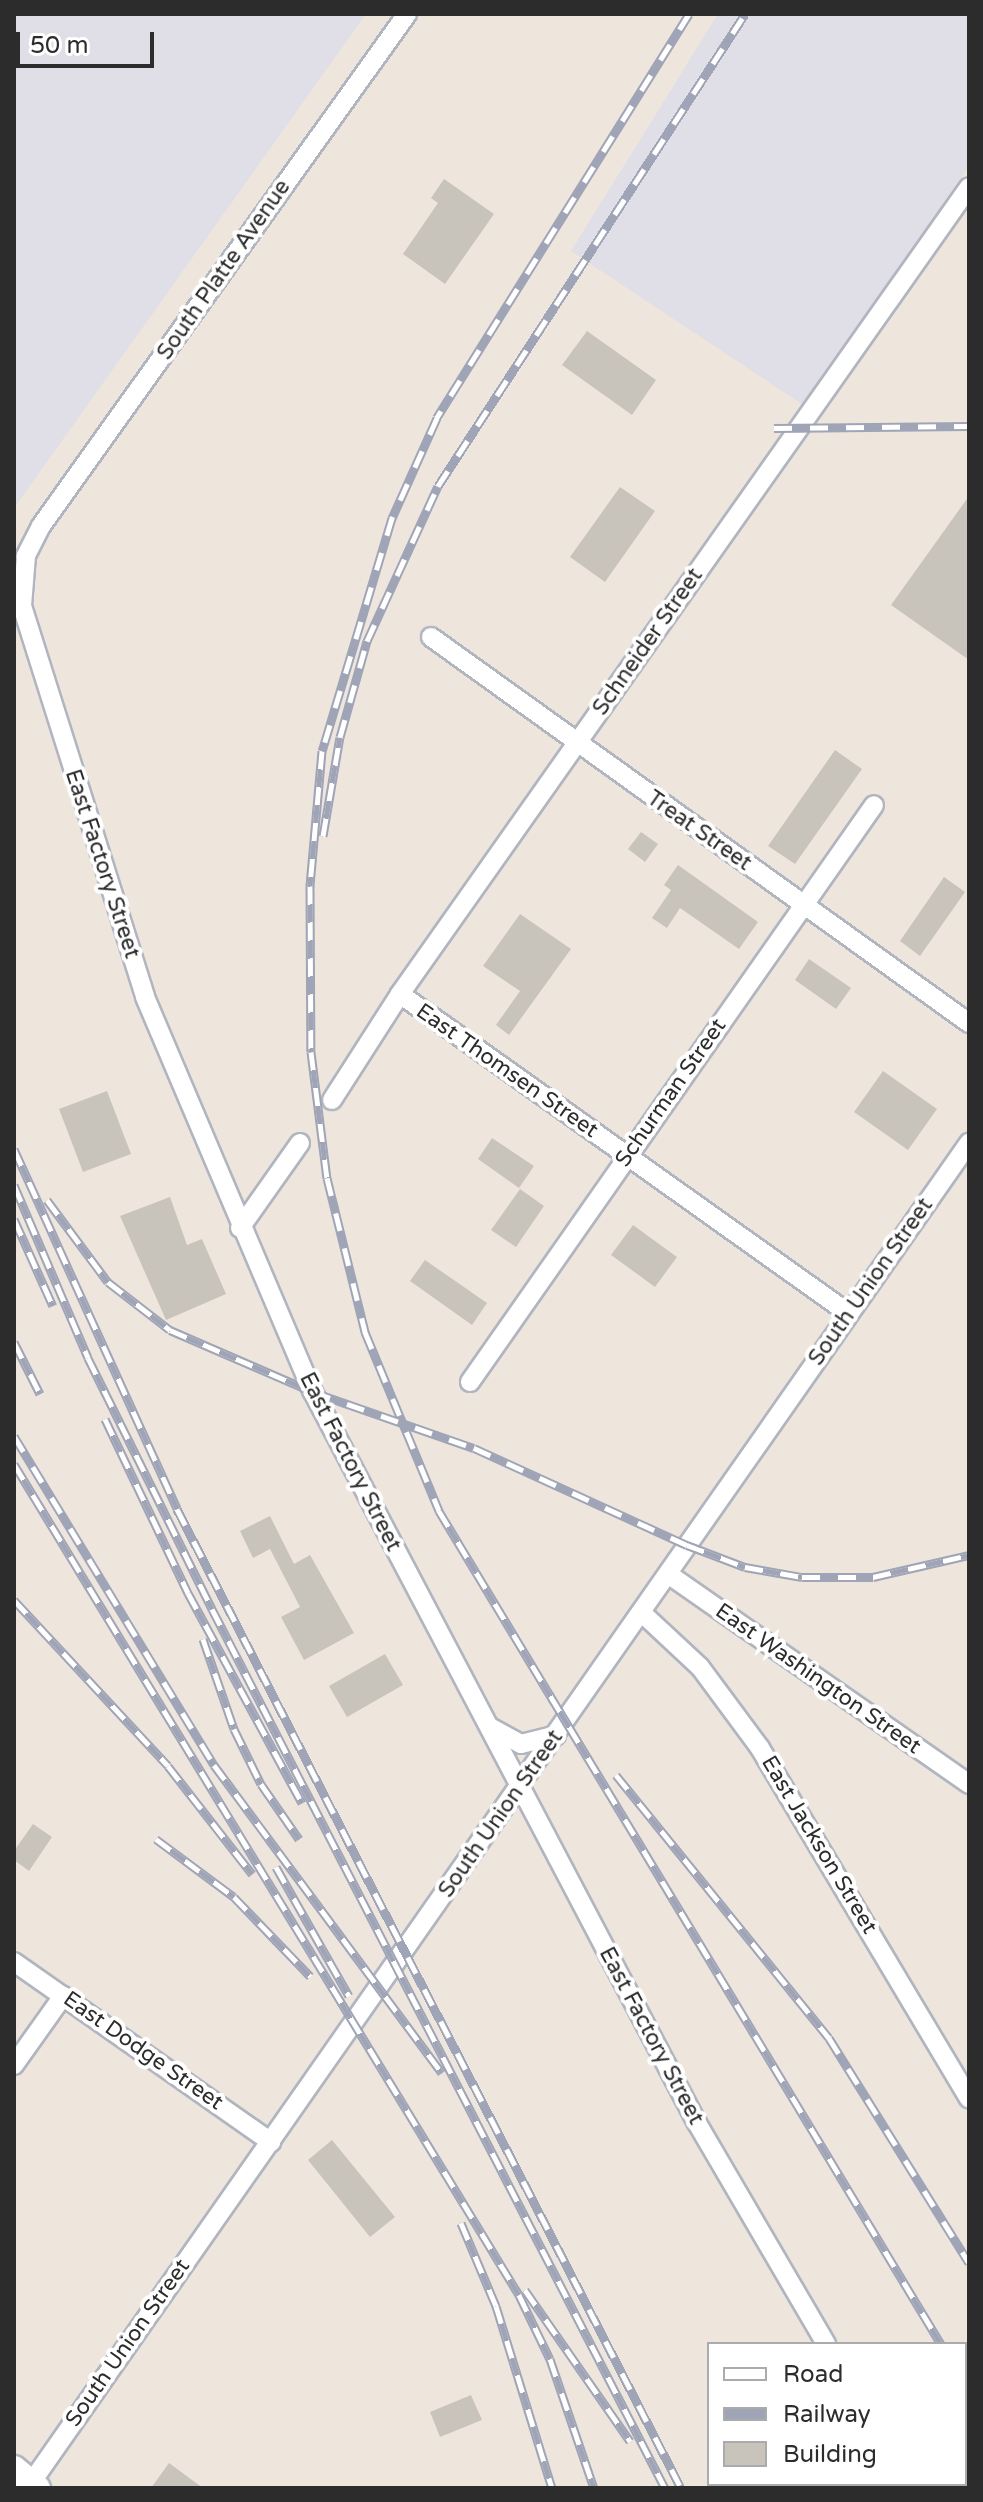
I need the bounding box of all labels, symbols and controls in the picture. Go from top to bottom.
scale bar [20,16,158,66]
text: 50 m [30,31,88,60]
street label: South Platte Avenue [152,175,296,365]
street label: Schneider Street [587,563,709,721]
street label: East Factory Street [59,766,145,962]
street label: Treat Street [642,785,756,877]
street label: East Thomsen Street [411,998,603,1144]
street label: Schurman Street [610,1014,732,1172]
street label: South Union Street [803,1193,939,1371]
street label: East Factory Street [293,1368,407,1556]
street label: East Washington Street [710,1598,926,1760]
street label: South Union Street [433,1725,569,1903]
street label: East Jackson Street [755,1751,883,1939]
street label: East Factory Street [593,1943,709,2129]
street label: East Dodge Street [58,1986,228,2116]
street label: South Union Street [60,2254,196,2432]
legend [707,2342,967,2486]
text: Road [783,2360,843,2389]
text: Railway [783,2400,871,2429]
text: Building [783,2440,877,2469]

